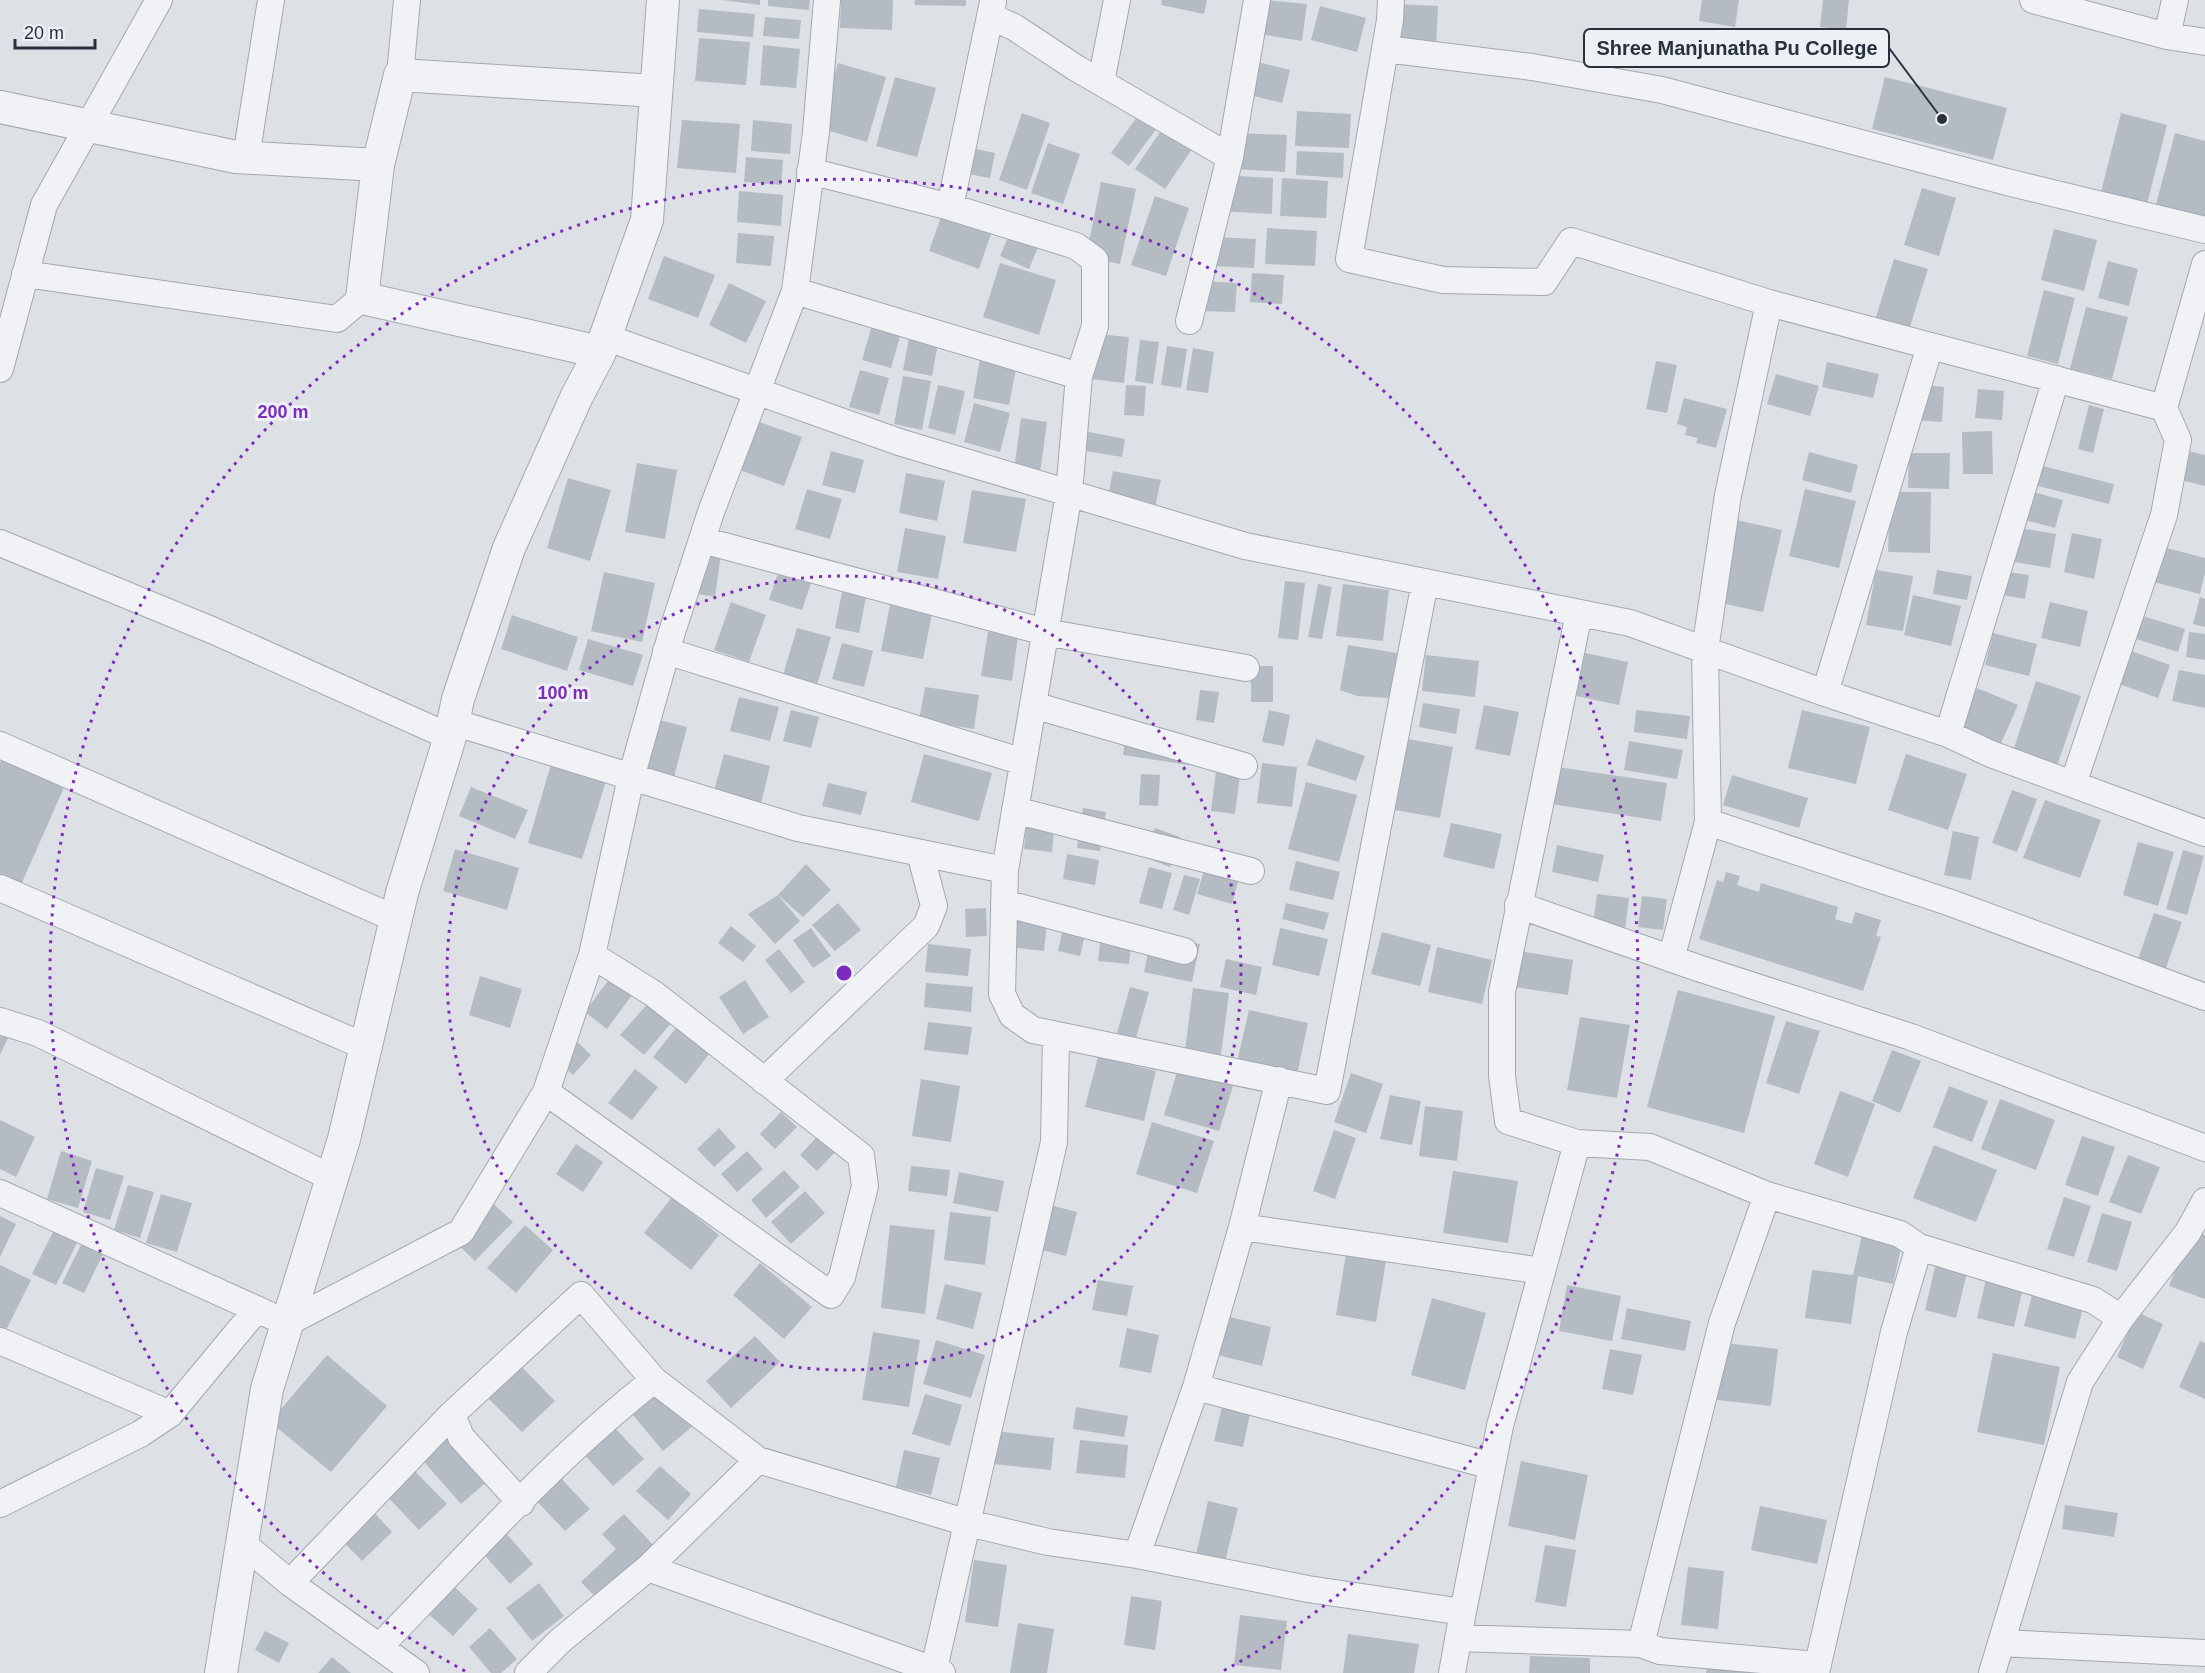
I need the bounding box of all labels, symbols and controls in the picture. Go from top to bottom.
scale bar [15,12,94,50]
text: 20 m [24,23,64,43]
callout: Shree Manjunatha Pu College [1584,29,1889,67]
text: Shree Manjunatha Pu College [1596,37,1878,59]
text: 200 m [257,402,309,422]
text: 100 m [537,683,589,703]
centre of rings [834,963,854,983]

